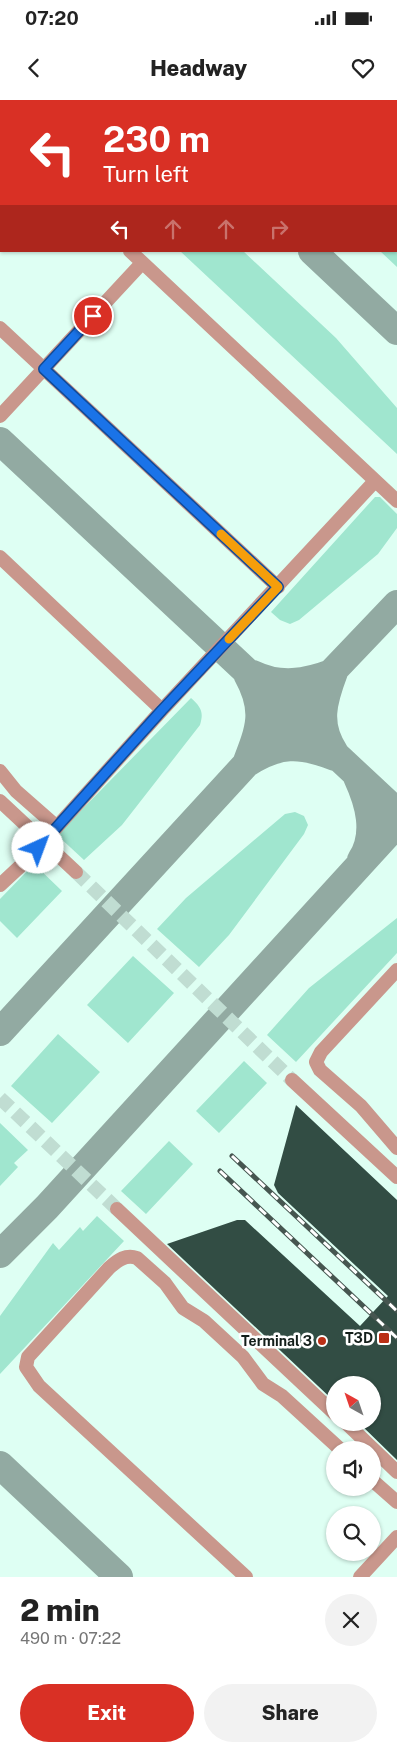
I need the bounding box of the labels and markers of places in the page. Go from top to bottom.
pin [72,295,114,337]
place label: T3D [345,1330,373,1346]
marker: T3D [377,1331,391,1345]
place label: Terminal 3 [241,1333,312,1349]
marker: Terminal 3 [316,1335,328,1347]

